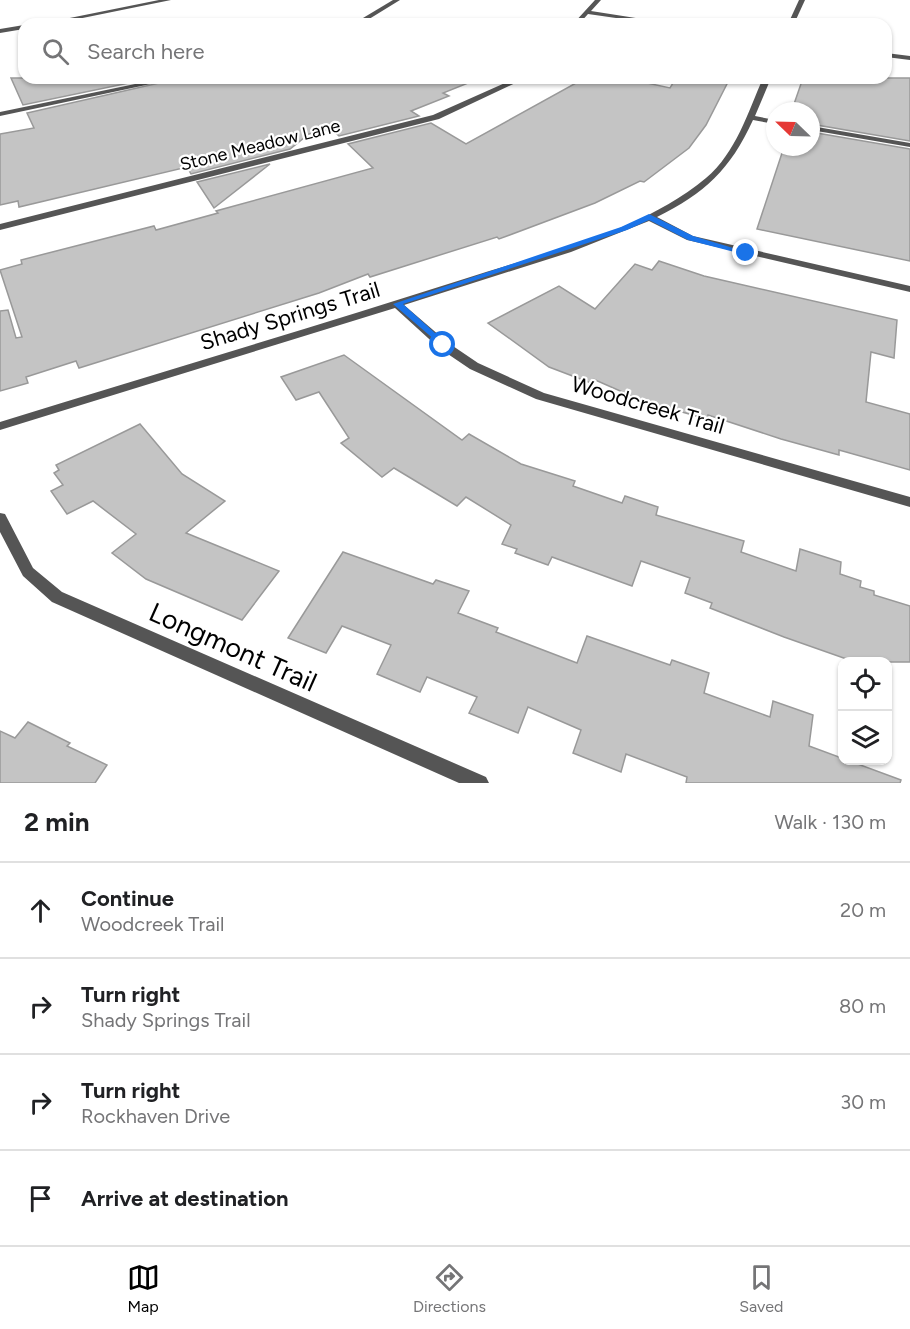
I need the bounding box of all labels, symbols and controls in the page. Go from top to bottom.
search box [18,18,892,84]
icon: search [39,35,72,68]
text: Search here [87,38,205,65]
north arrow [766,102,820,156]
street label: Stone Meadow Lane [178,114,343,176]
route end [732,239,758,265]
street label: Shady Springs Trail [197,276,383,356]
route start [429,331,455,357]
street label: Woodcreek Trail [568,370,728,440]
street label: Longmont Trail [144,595,322,699]
map controls [838,657,892,765]
button: locate [838,657,892,711]
button: layers [838,711,892,765]
text: 2 min [24,806,90,838]
text: Walk · 130 m [774,810,886,834]
text: Continue [81,885,174,912]
icon: ahead [24,894,57,927]
text: 20 m [840,898,886,922]
text: Woodcreek Trail [81,912,224,936]
text: Turn right [81,981,180,1008]
icon: right [24,990,57,1023]
text: 80 m [839,994,886,1018]
text: Shady Springs Trail [81,1008,251,1032]
text: Turn right [81,1077,180,1104]
icon: right [24,1086,57,1119]
text: 30 m [840,1090,886,1114]
text: Rockhaven Drive [81,1104,230,1128]
icon: arrive [24,1182,57,1215]
text: Arrive at destination [81,1185,289,1212]
tab: Map [127,1261,160,1316]
tab: Directions [413,1261,486,1316]
tab: Saved [739,1261,783,1316]

